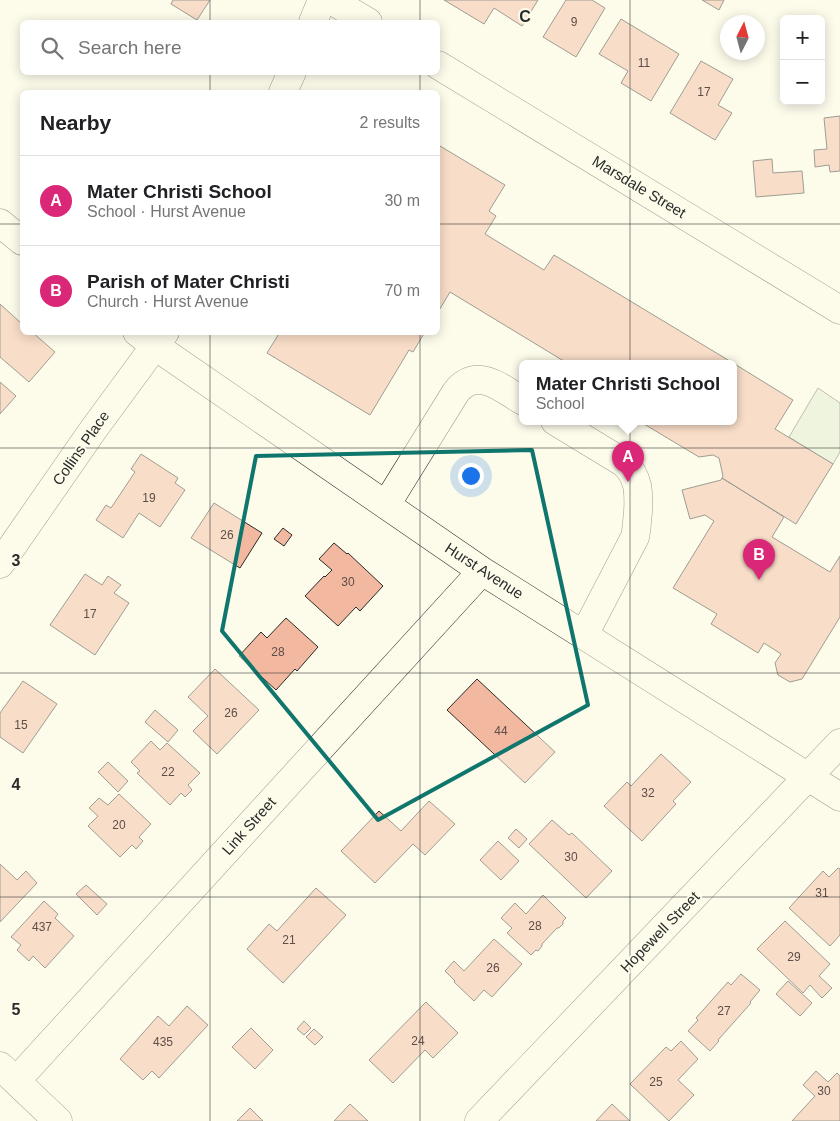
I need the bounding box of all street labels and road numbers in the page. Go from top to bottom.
street label: Marsdale Street [589,152,690,222]
street label: Collins Place [49,407,112,488]
street label: Hurst Avenue [442,539,527,602]
street label: Link Street [218,793,279,858]
street label: Hopewell Street [617,887,703,976]

